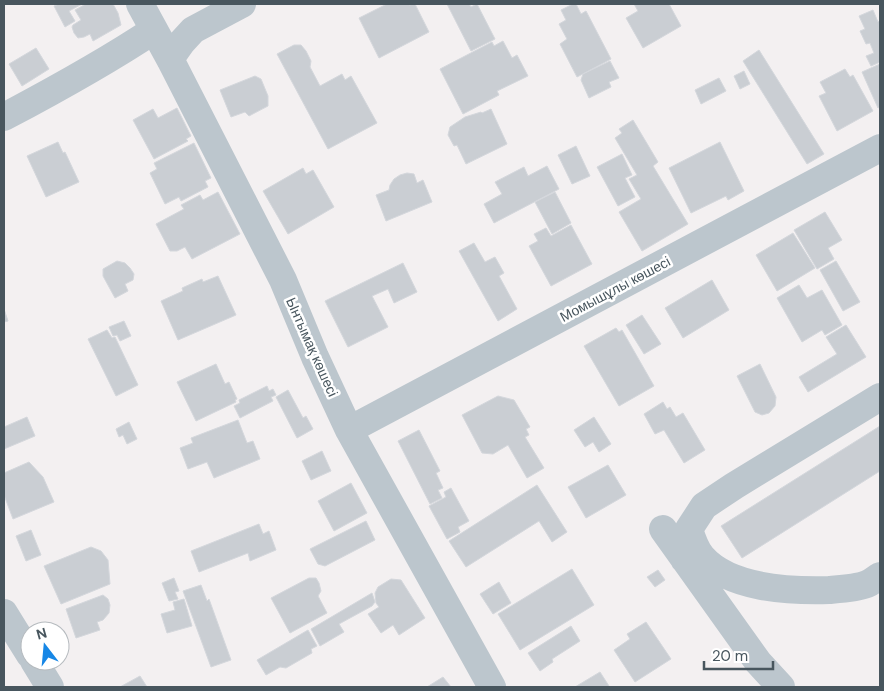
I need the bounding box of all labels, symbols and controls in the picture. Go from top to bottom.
street label: Момышұлы көшесі [557,252,673,326]
street label: Ынтымақ көшесі [282,295,342,399]
north arrow [20,621,70,671]
text: N [34,623,49,644]
scale bar [704,638,773,670]
text: 20 m [712,646,748,666]

